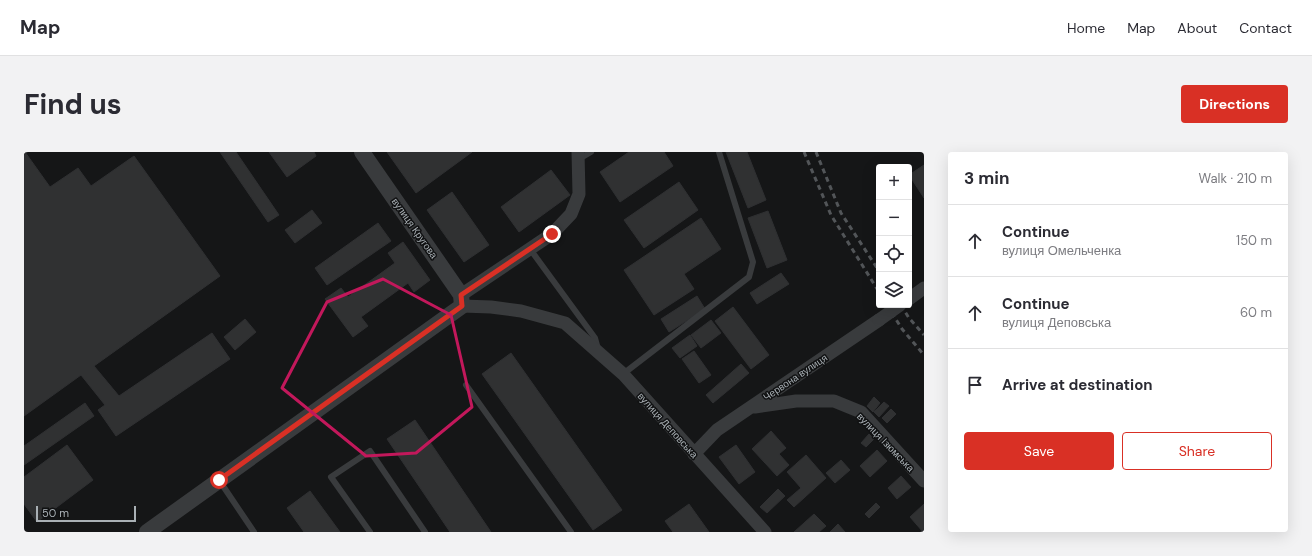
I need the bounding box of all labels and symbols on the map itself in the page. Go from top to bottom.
street label: вулиця Кругова [389,195,441,262]
route end [543,225,561,243]
street label: Червона вулиця [761,351,830,404]
street label: вулиця Деповська [635,390,701,461]
street label: вулиця Ізюмська [854,410,917,475]
route start [210,471,228,489]
scale bar [36,504,136,523]

